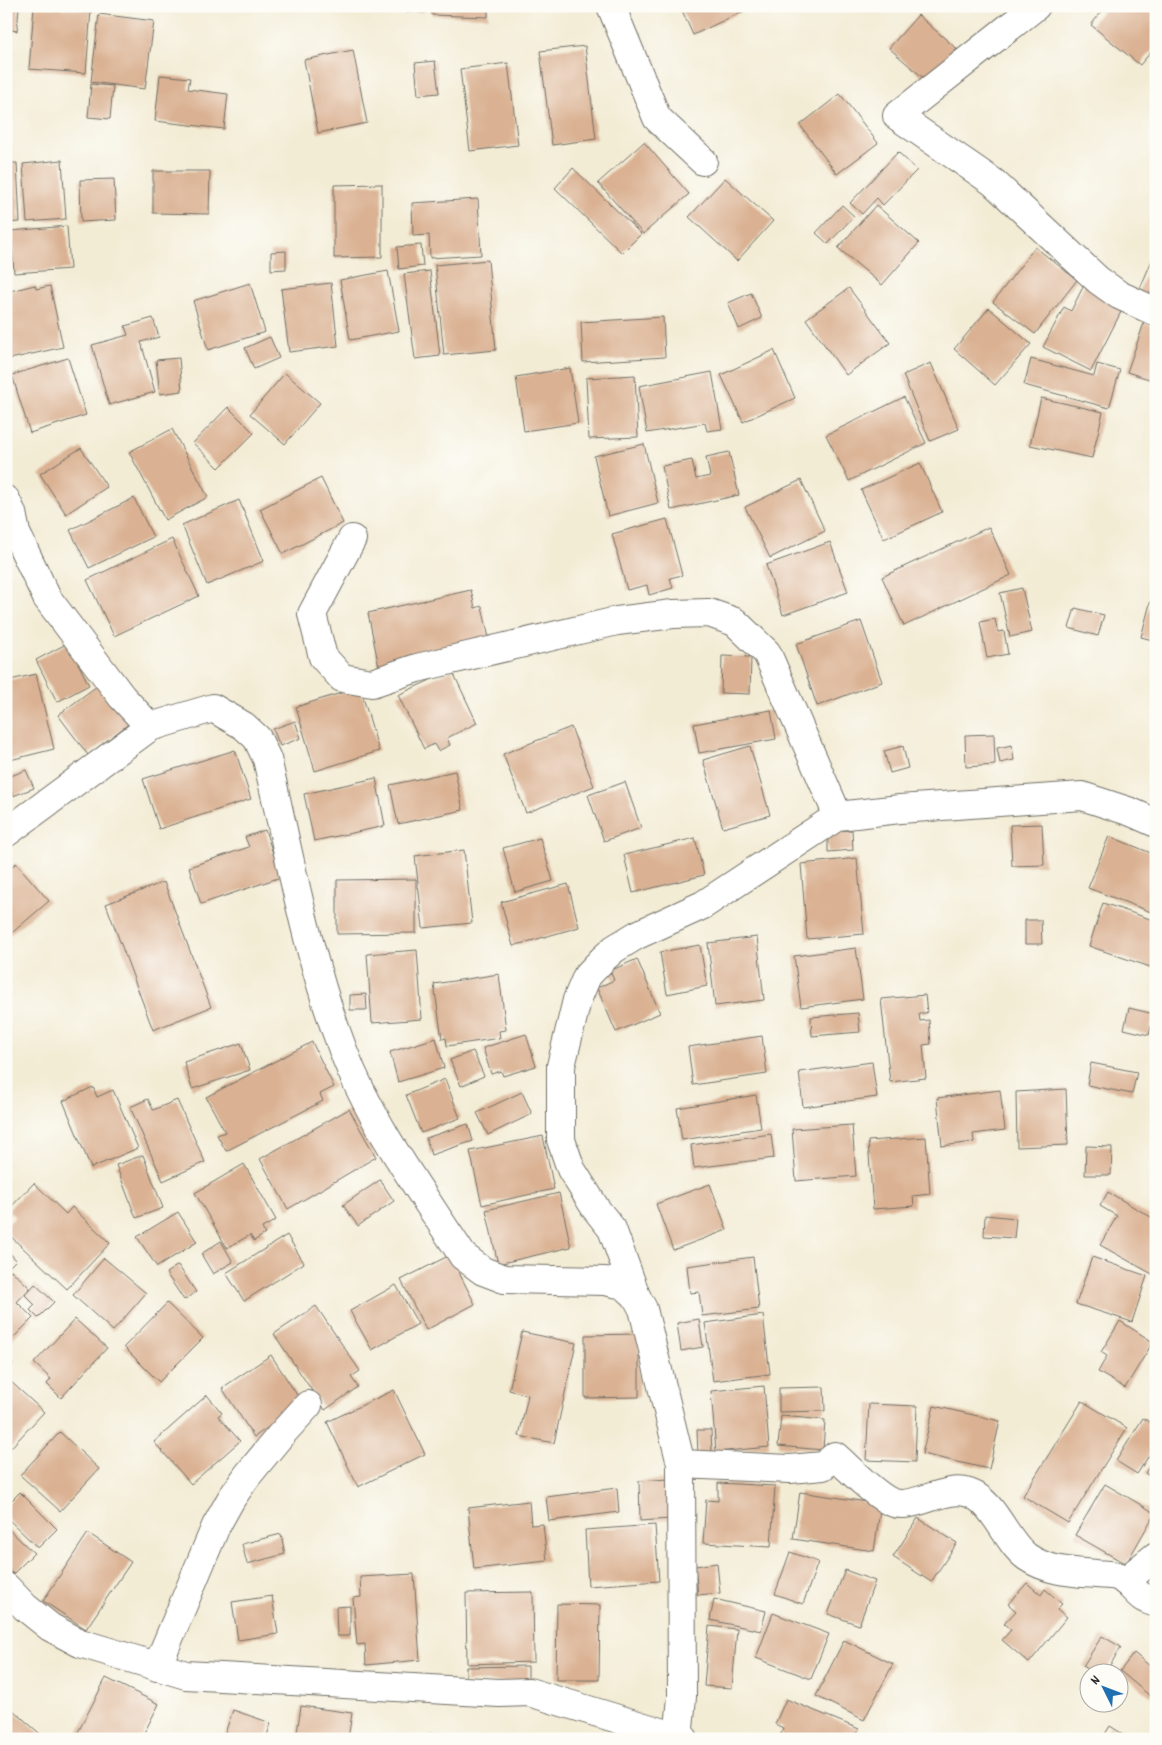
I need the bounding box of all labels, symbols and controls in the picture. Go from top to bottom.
north arrow [1080,1662,1130,1712]
text: N [1086,1671,1106,1690]

